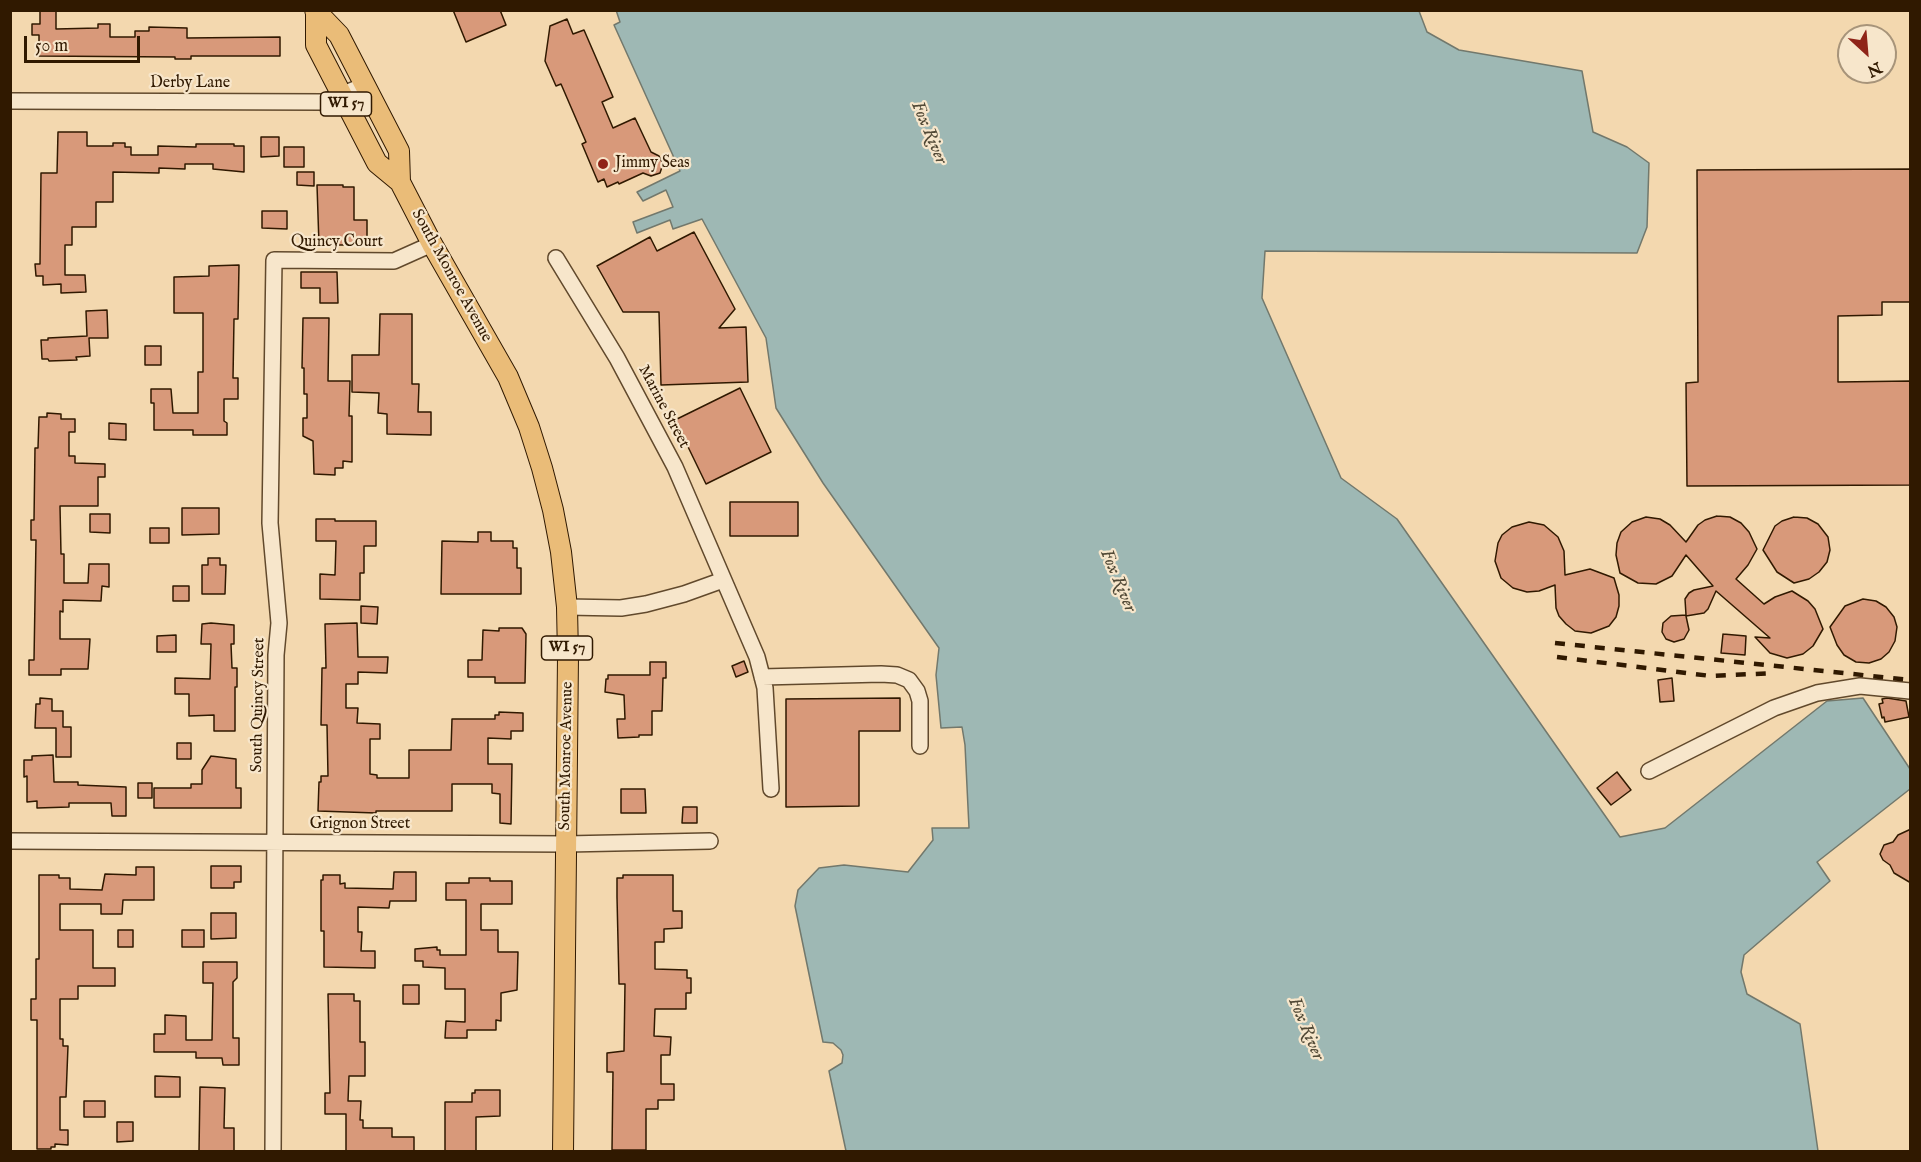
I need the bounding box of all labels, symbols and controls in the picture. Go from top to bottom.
scale bar [27,24,142,62]
north arrow [1837,24,1897,84]
text: 50 m [35,35,68,58]
text: N [1863,56,1885,80]
street label: Derby Lane [150,74,230,94]
road number: WI 57 [320,92,372,116]
water label: Fox River [905,98,951,168]
place label: Jimmy Seas [615,154,690,174]
marker: Jimmy Seas [596,157,610,171]
street label: South Monroe Avenue [407,206,495,346]
street label: Quincy Court [291,233,383,253]
street label: Marine Street [633,362,693,452]
water label: Fox River [1094,546,1140,616]
road number: WI 57 [542,636,592,660]
street label: South Quincy Street [248,637,270,773]
street label: South Monroe Avenue [556,681,578,831]
street label: Grignon Street [310,815,410,835]
water label: Fox River [1282,994,1328,1064]

